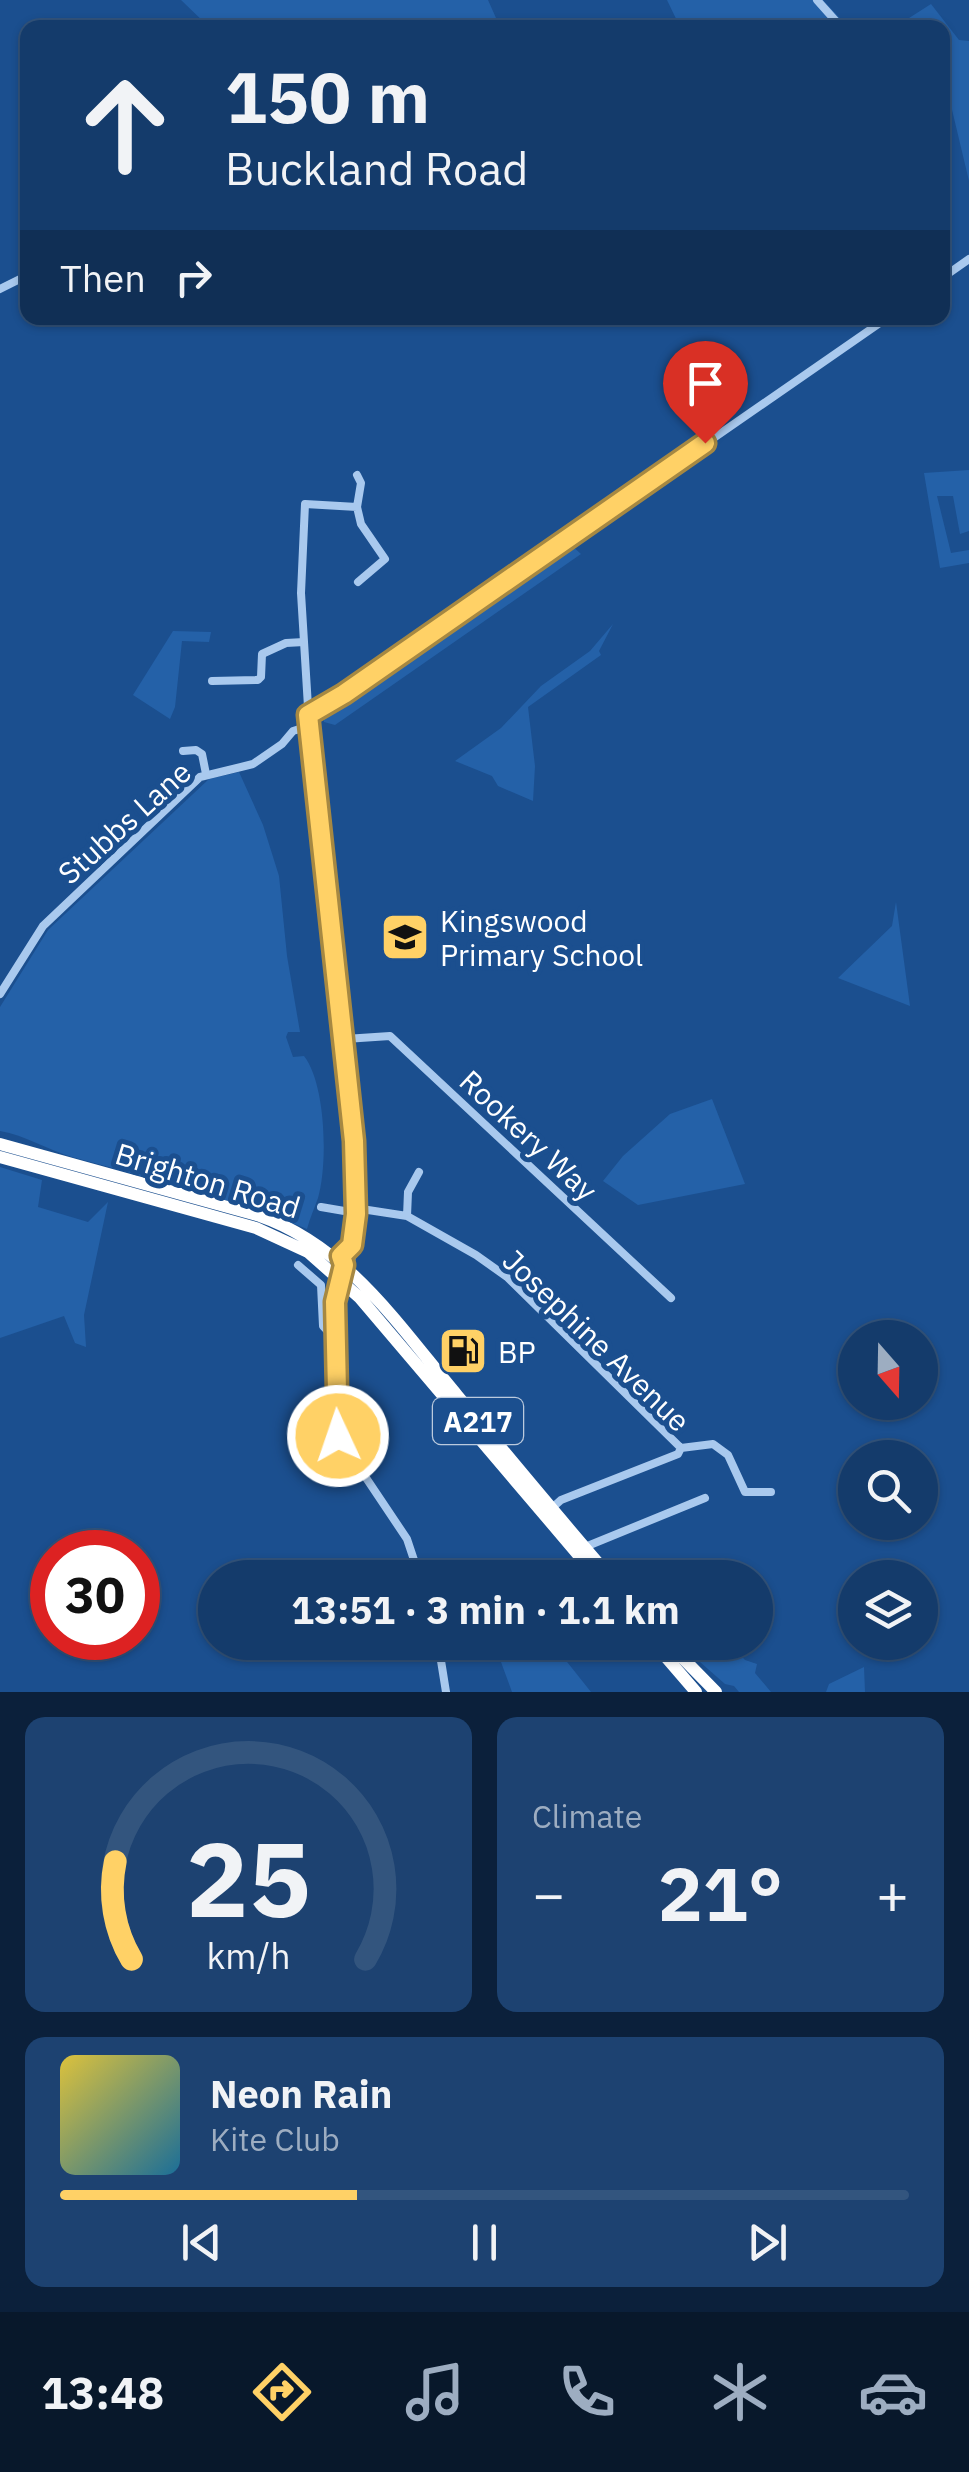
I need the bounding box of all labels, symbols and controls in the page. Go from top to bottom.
text: 150 m [225,51,430,142]
icon: ahead [60,60,190,190]
text: Buckland Road [225,139,528,197]
icon: right [166,250,221,305]
text: Then [60,253,146,302]
pin [663,341,748,444]
icon: arrive [678,356,733,411]
street label: Stubbs Lane [49,752,199,892]
place label: Kingswood Primary School [440,901,643,974]
school or university icon: Kingswood Primary School [379,911,431,963]
street label: Rookery Way [452,1061,606,1209]
street label: Brighton Road [111,1133,305,1227]
street label: Josephine Avenue [495,1241,699,1439]
north arrow [838,1320,938,1420]
map controls [838,1320,938,1660]
fuel station icon: BP [437,1325,489,1377]
place label: BP [498,1332,536,1371]
position arrow [286,1384,390,1488]
road number: A217 [433,1398,523,1444]
button: search [838,1440,938,1540]
speed limit sign: 30 [30,1530,160,1660]
button: layers [838,1560,938,1660]
text: 13:51 · 3 min · 1.1 km [291,1585,680,1634]
text: Climate [532,1795,642,1837]
text: 25 [186,1810,311,1946]
text: 21° [658,1844,783,1942]
text: − [532,1858,565,1929]
text: + [876,1858,909,1929]
text: km/h [206,1932,291,1979]
text: Neon Rain [210,2069,392,2118]
text: Kite Club [210,2118,340,2160]
icon: previous [174,2215,229,2270]
icon: pause [457,2215,512,2270]
icon: next [740,2215,795,2270]
icon: directions [247,2357,317,2427]
icon: music [400,2357,470,2427]
icon: phone [552,2357,622,2427]
icon: climate [705,2357,775,2427]
icon: car [858,2357,928,2427]
text: 13:48 [41,2363,164,2421]

